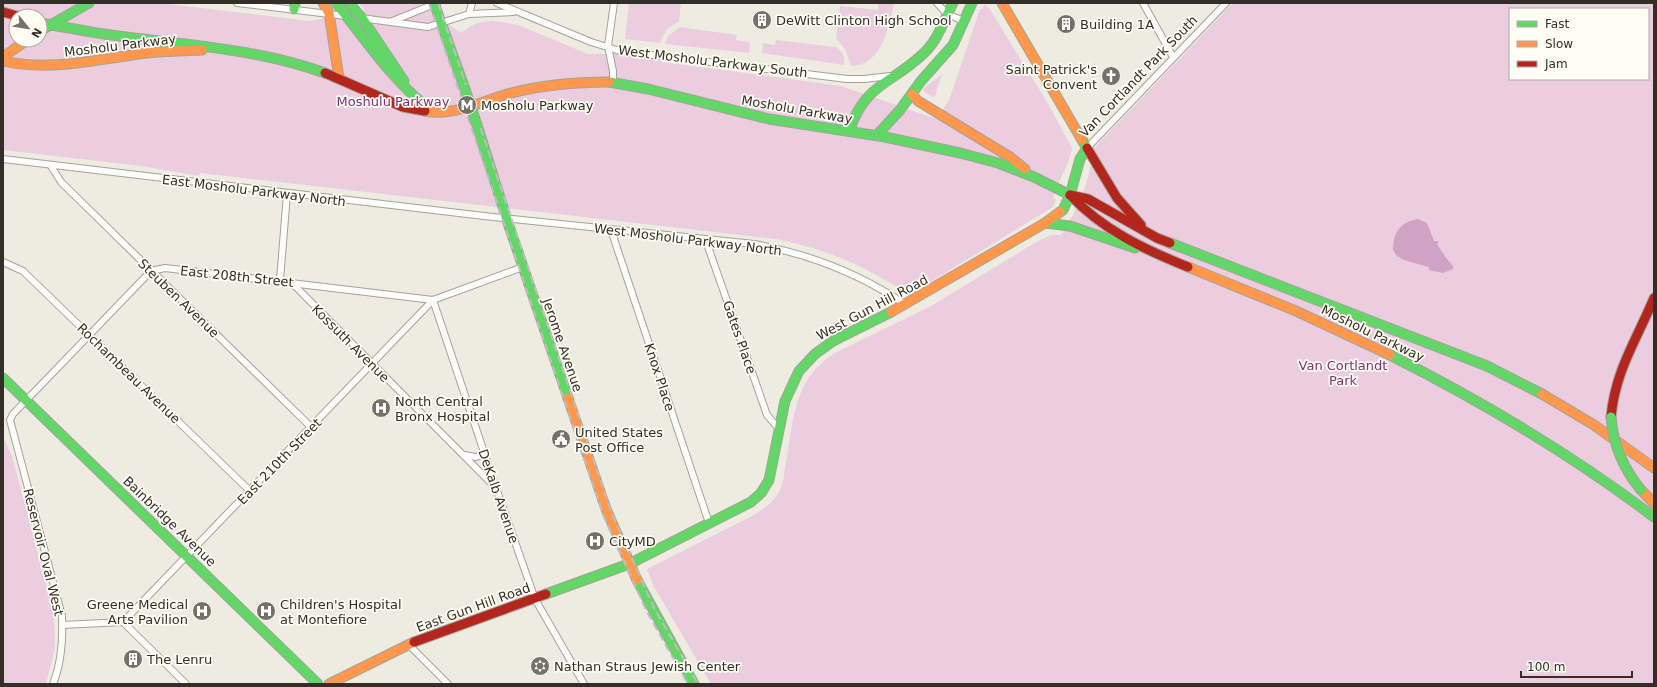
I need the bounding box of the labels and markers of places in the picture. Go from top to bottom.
building icon: DeWitt Clinton High School [751,9,773,31]
place label: DeWitt Clinton High School [776,13,952,28]
building icon: Building 1A [1055,13,1077,35]
place label: Building 1A [1080,17,1154,32]
place label: Saint Patrick's Convent [1005,62,1097,92]
church icon: Saint Patrick's Convent [1100,65,1122,87]
metro station icon: Mosholu Parkway [456,94,478,116]
place label: Mosholu Parkway [481,98,594,113]
place label: North Central Bronx Hospital [395,394,490,424]
hospital icon: North Central Bronx Hospital [370,397,392,419]
place label: United States Post Office [575,425,663,455]
public building icon: United States Post Office [550,428,572,450]
hospital icon: CityMD [584,530,606,552]
place label: CityMD [609,534,656,549]
place label: Greene Medical Arts Pavilion [87,597,188,627]
place label: Children's Hospital at Montefiore [280,597,402,627]
hospital icon: Greene Medical Arts Pavilion [191,600,213,622]
hospital icon: Children's Hospital at Montefiore [255,600,277,622]
building icon: The Lenru [122,648,144,670]
place label: The Lenru [146,652,212,667]
synagogue icon: Nathan Straus Jewish Center [529,655,551,677]
place label: Nathan Straus Jewish Center [554,659,741,674]

